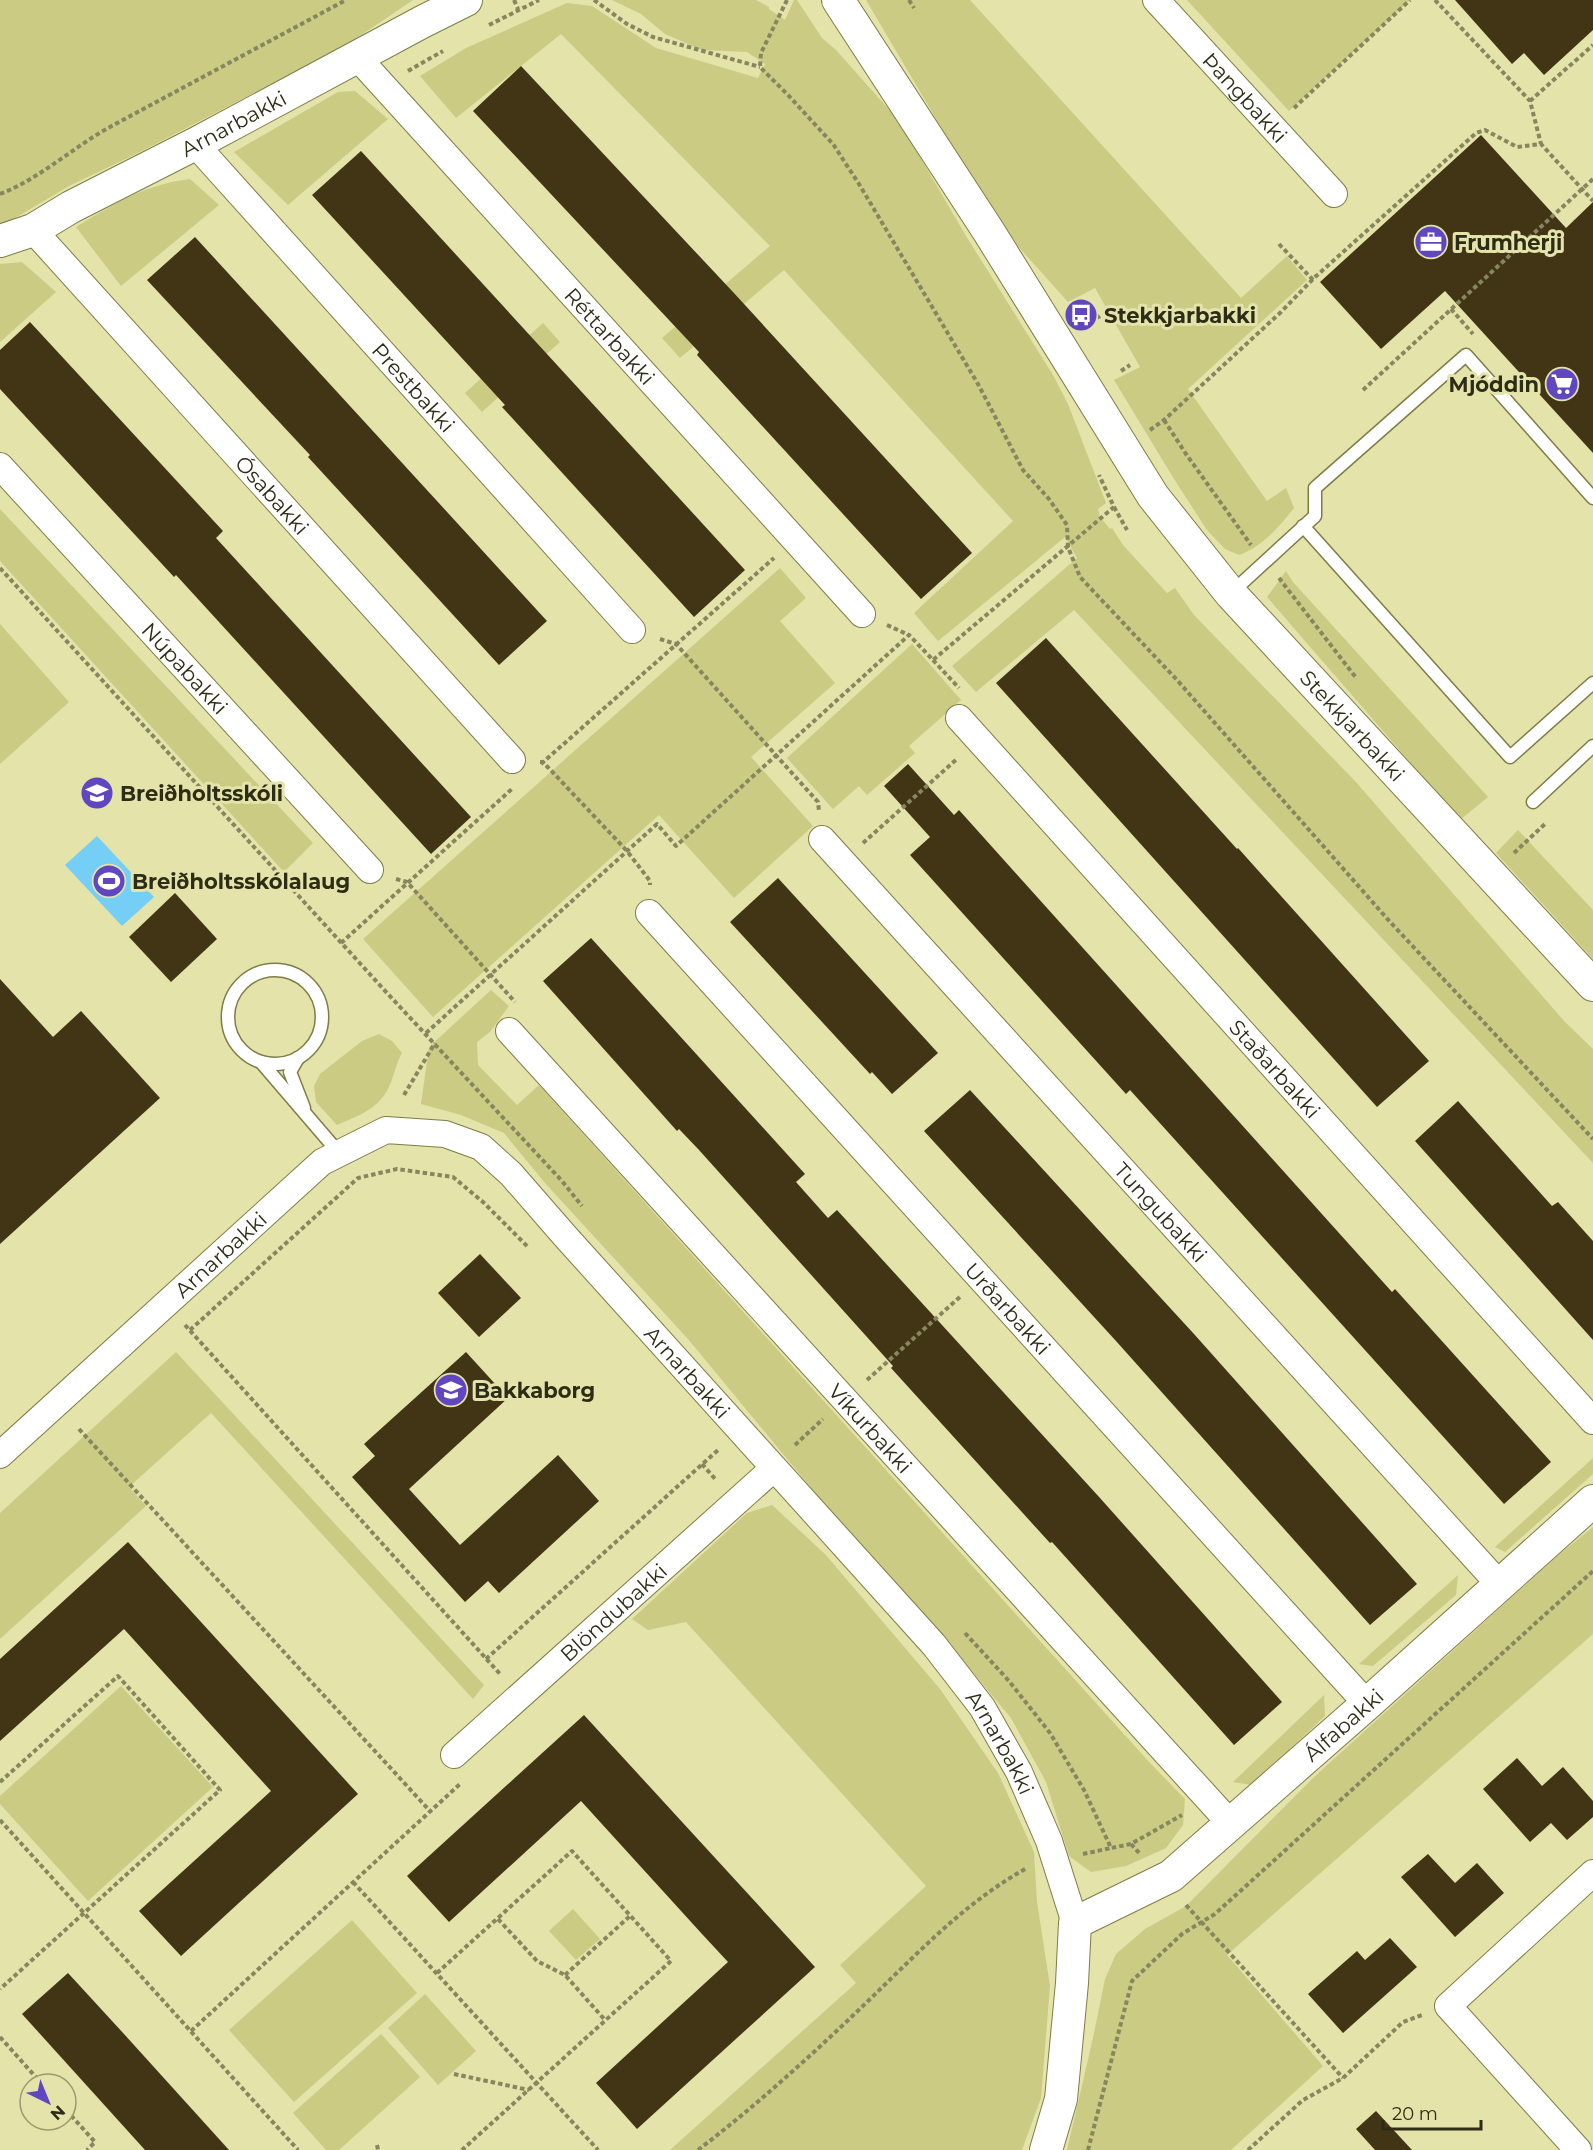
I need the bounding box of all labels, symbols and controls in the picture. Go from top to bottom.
street label: Þangbakki [1198,47,1293,147]
street label: Arnarbakki [177,85,290,162]
office icon: Frumherji [1413,224,1449,260]
place label: Frumherji [1454,230,1562,255]
street label: Réttarbakki [560,282,660,390]
bus stop icon: Stekkjarbakki [1063,297,1099,333]
place label: Stekkjarbakki [1104,303,1256,328]
street label: Prestbakki [367,337,460,437]
supermarket icon: Mjóddin [1544,366,1580,402]
place label: Mjóddin [1448,372,1539,397]
street label: Ósabakki [230,450,314,539]
street label: Núpabakki [137,617,233,719]
street label: Stekkjarbakki [1295,665,1410,786]
school or university icon: Breiðholtsskóli [79,775,115,811]
place label: Breiðholtsskóli [120,781,283,806]
sports icon: Breiðholtsskólalaug [91,863,127,899]
place label: Breiðholtsskólalaug [132,869,350,894]
street label: Staðarbakki [1224,1014,1326,1123]
street label: Tungubakki [1109,1157,1213,1267]
street label: Arnarbakki [169,1206,272,1303]
street label: Urðarbakki [960,1257,1056,1359]
street label: Arnarbakki [640,1321,736,1423]
school or university icon: Bakkaborg [433,1372,469,1408]
place label: Bakkaborg [474,1378,595,1403]
street label: Víkurbakki [824,1378,917,1478]
street label: Blöndubakki [555,1558,672,1666]
street label: Álfabakki [1299,1683,1388,1766]
street label: Arnarbakki [961,1685,1040,1798]
north arrow [18,2072,78,2132]
scale bar [1383,2093,1480,2131]
text: N [47,2101,69,2124]
text: 20 m [1392,2103,1438,2125]

